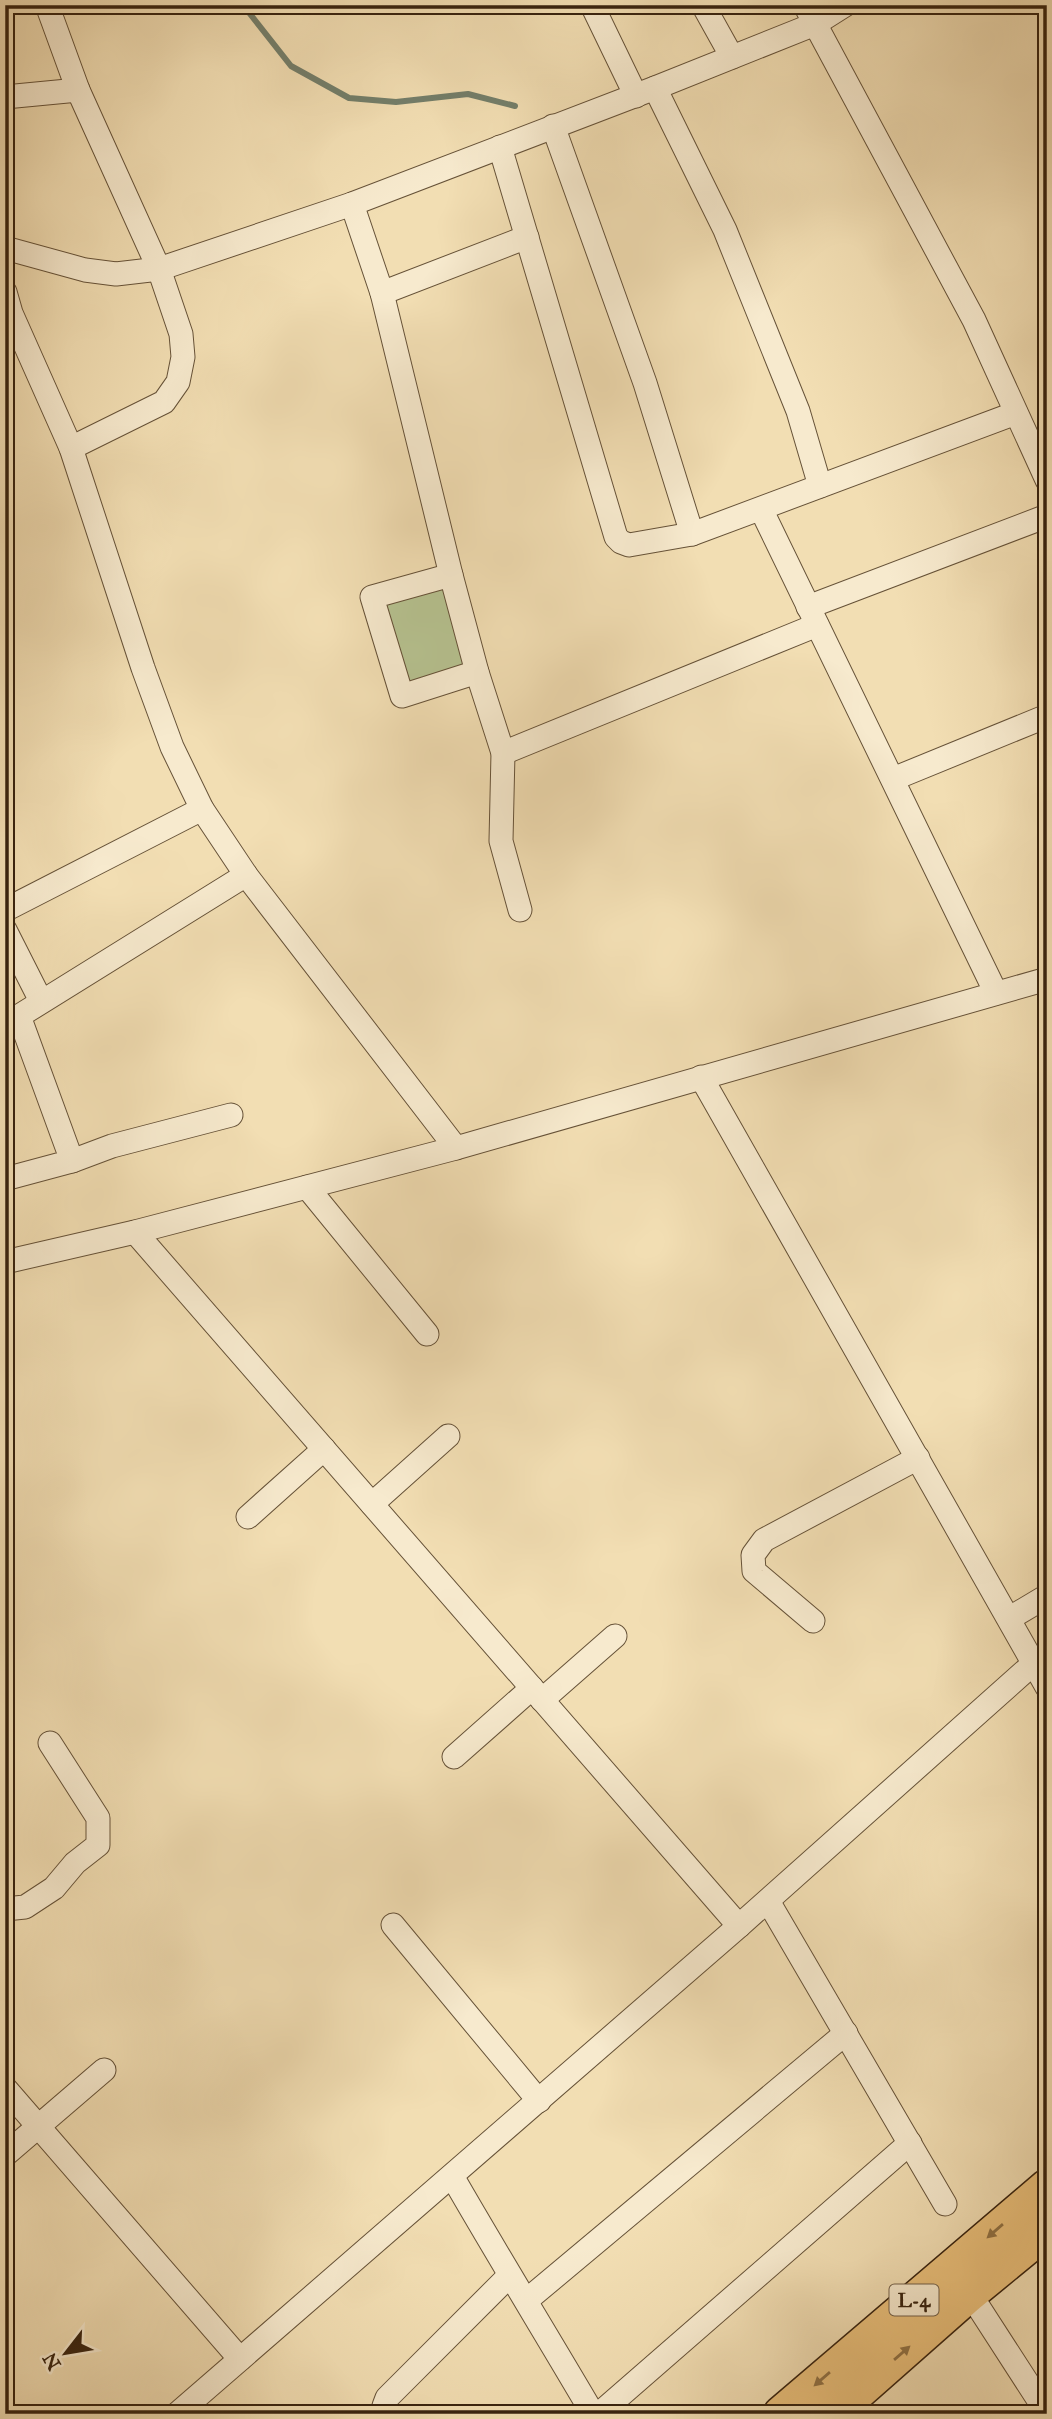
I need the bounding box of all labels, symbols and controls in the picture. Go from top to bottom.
one-way arrow [986,2223,1004,2239]
road number: L-4 [890,2284,939,2316]
north arrow [32,2318,102,2388]
one-way arrow [894,2346,911,2361]
text: N [38,2349,66,2374]
one-way arrow [813,2371,830,2386]

